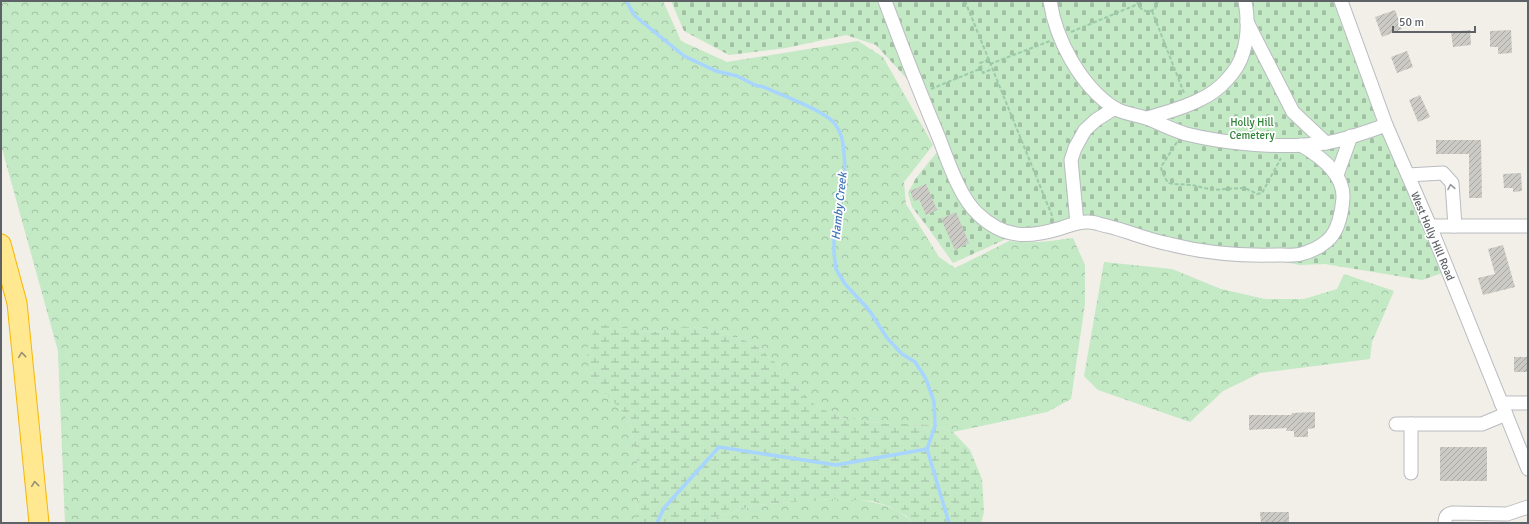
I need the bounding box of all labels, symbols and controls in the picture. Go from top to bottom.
scale bar [1393,8,1475,34]
text: 50 m [1399,15,1424,30]
park label: Holly Hill Cemetery [1229,116,1275,142]
water label: Hamby Creek [828,171,851,241]
one-way arrow [1448,184,1456,191]
street label: West Holly Hill Road [1408,190,1457,283]
one-way arrow [18,352,27,358]
one-way arrow [31,481,40,487]

